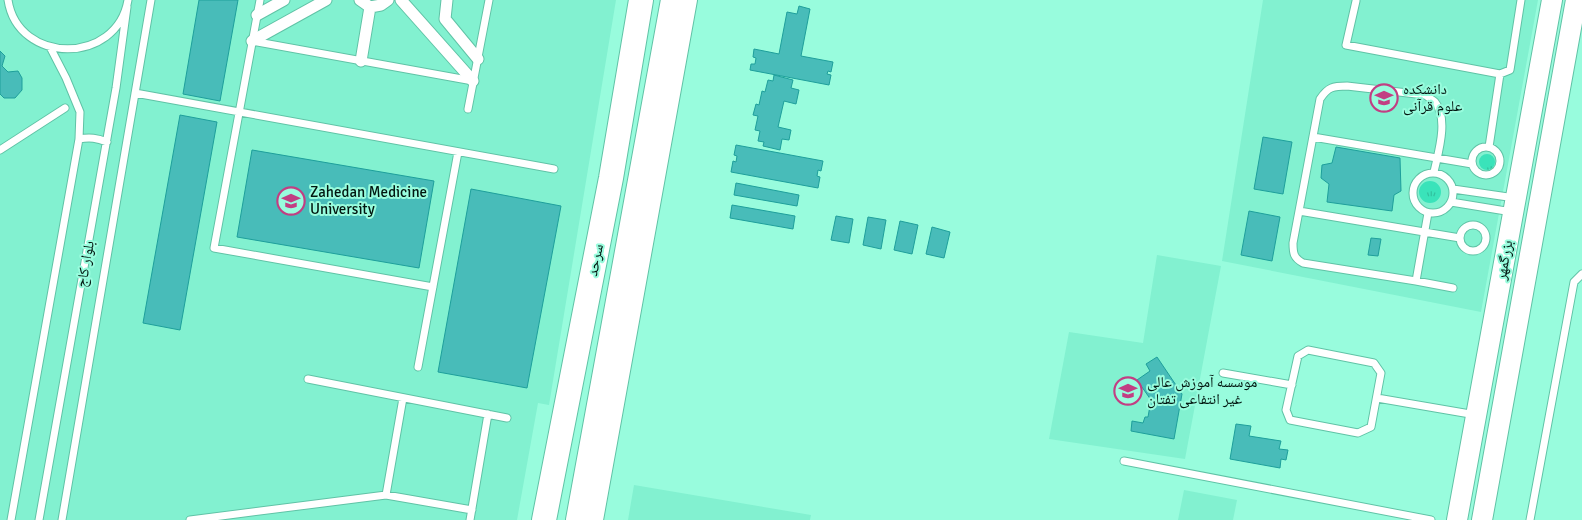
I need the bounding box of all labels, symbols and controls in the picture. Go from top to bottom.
place label: دانشکده علوم قرآنی [1403,80,1463,116]
school or university icon: دانشکده علوم قرآنی [1369,83,1399,113]
place label: Zahedan Medicine University [310,183,427,218]
school or university icon: Zahedan Medicine University [276,186,306,216]
street label: بلوار کاج [72,239,99,289]
street label: بزرگمهر [1491,239,1516,282]
street label: سرحد [583,242,607,278]
place label: موسسه آموزش عالی غیر انتفاعی تفتان [1147,373,1257,409]
school or university icon: موسسه آموزش عالی غیر انتفاعی تفتان [1113,376,1143,406]

